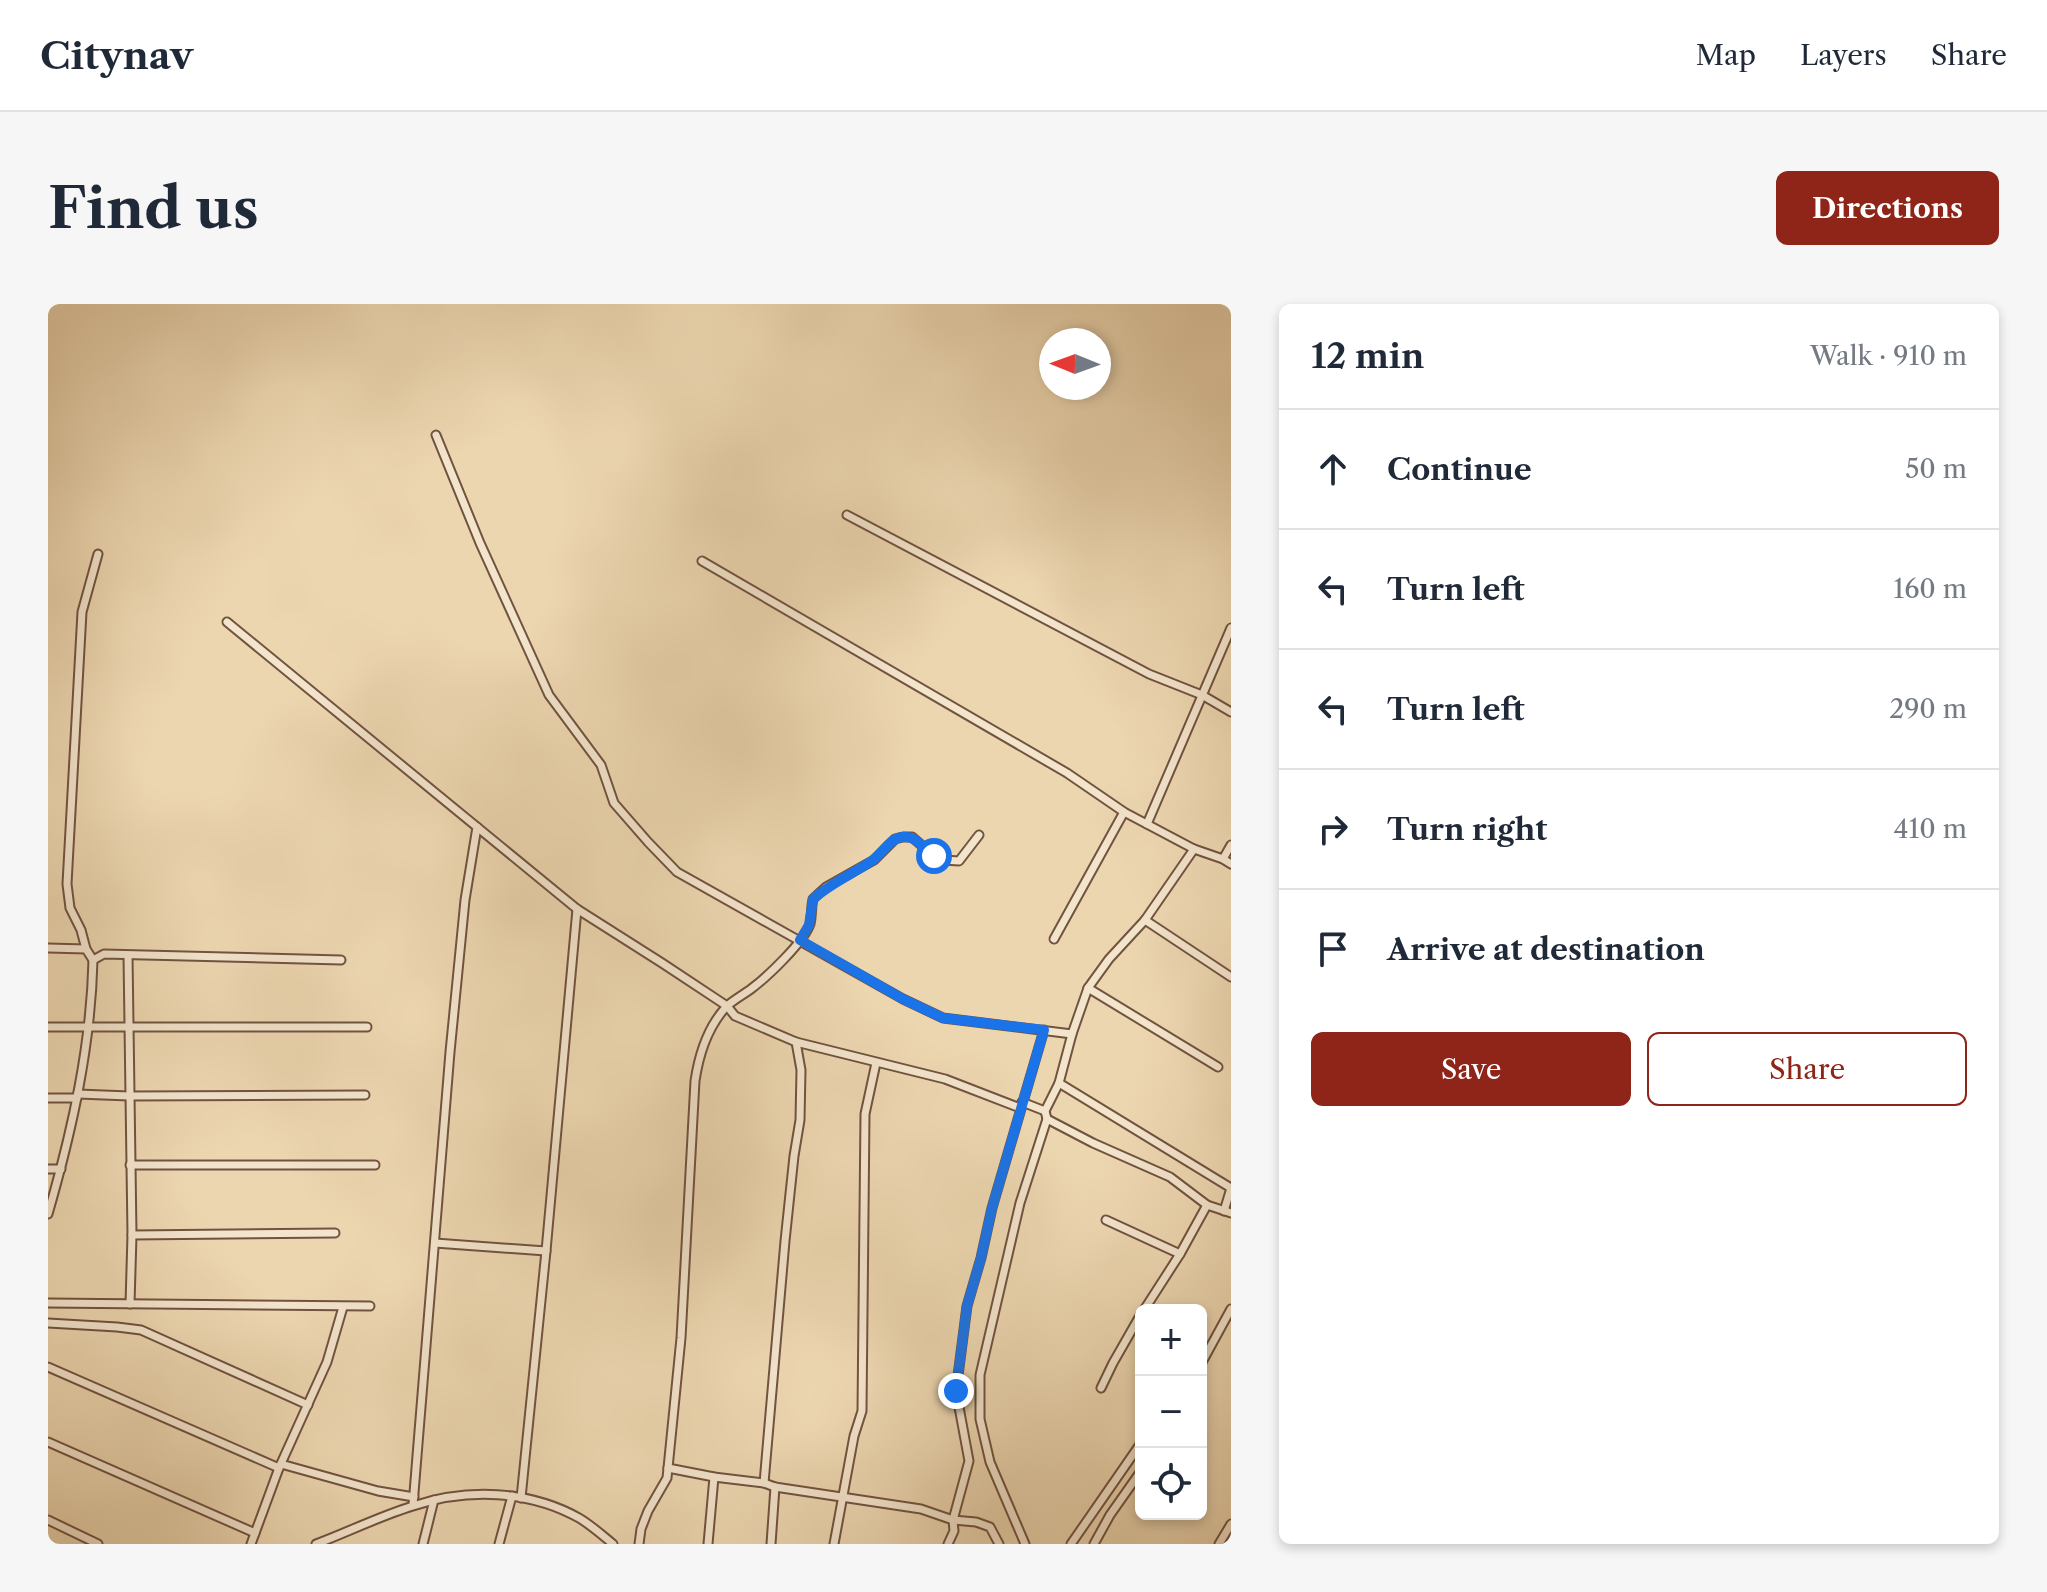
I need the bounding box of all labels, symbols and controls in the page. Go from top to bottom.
text: Citynav [40,32,193,79]
text: Map [1696,38,1756,72]
text: Layers [1800,38,1887,72]
text: Share [1931,38,2007,72]
button: Directions [1776,171,1999,245]
text: Find us [48,174,259,243]
north arrow [1039,328,1111,400]
text: 12 min [1311,335,1424,377]
text: Walk · 910 m [1810,340,1967,372]
icon: ahead [1311,447,1355,491]
text: Continue [1387,451,1532,488]
text: 50 m [1905,453,1967,485]
icon: left [1311,567,1355,611]
text: Turn left [1387,571,1524,608]
text: 160 m [1893,573,1967,605]
icon: left [1311,687,1355,731]
text: Turn left [1387,691,1524,728]
text: 290 m [1889,693,1967,725]
icon: right [1311,807,1355,851]
text: Turn right [1387,811,1547,848]
text: 410 m [1893,813,1967,845]
route start [916,838,952,874]
icon: arrive [1311,927,1355,971]
text: Arrive at destination [1387,931,1705,968]
button: Save [1311,1032,1631,1106]
button: Share [1647,1032,1967,1106]
map controls [1135,1304,1207,1520]
button: + [1135,1304,1207,1376]
route end [938,1373,974,1409]
button: − [1135,1376,1207,1448]
button: locate [1135,1448,1207,1520]

